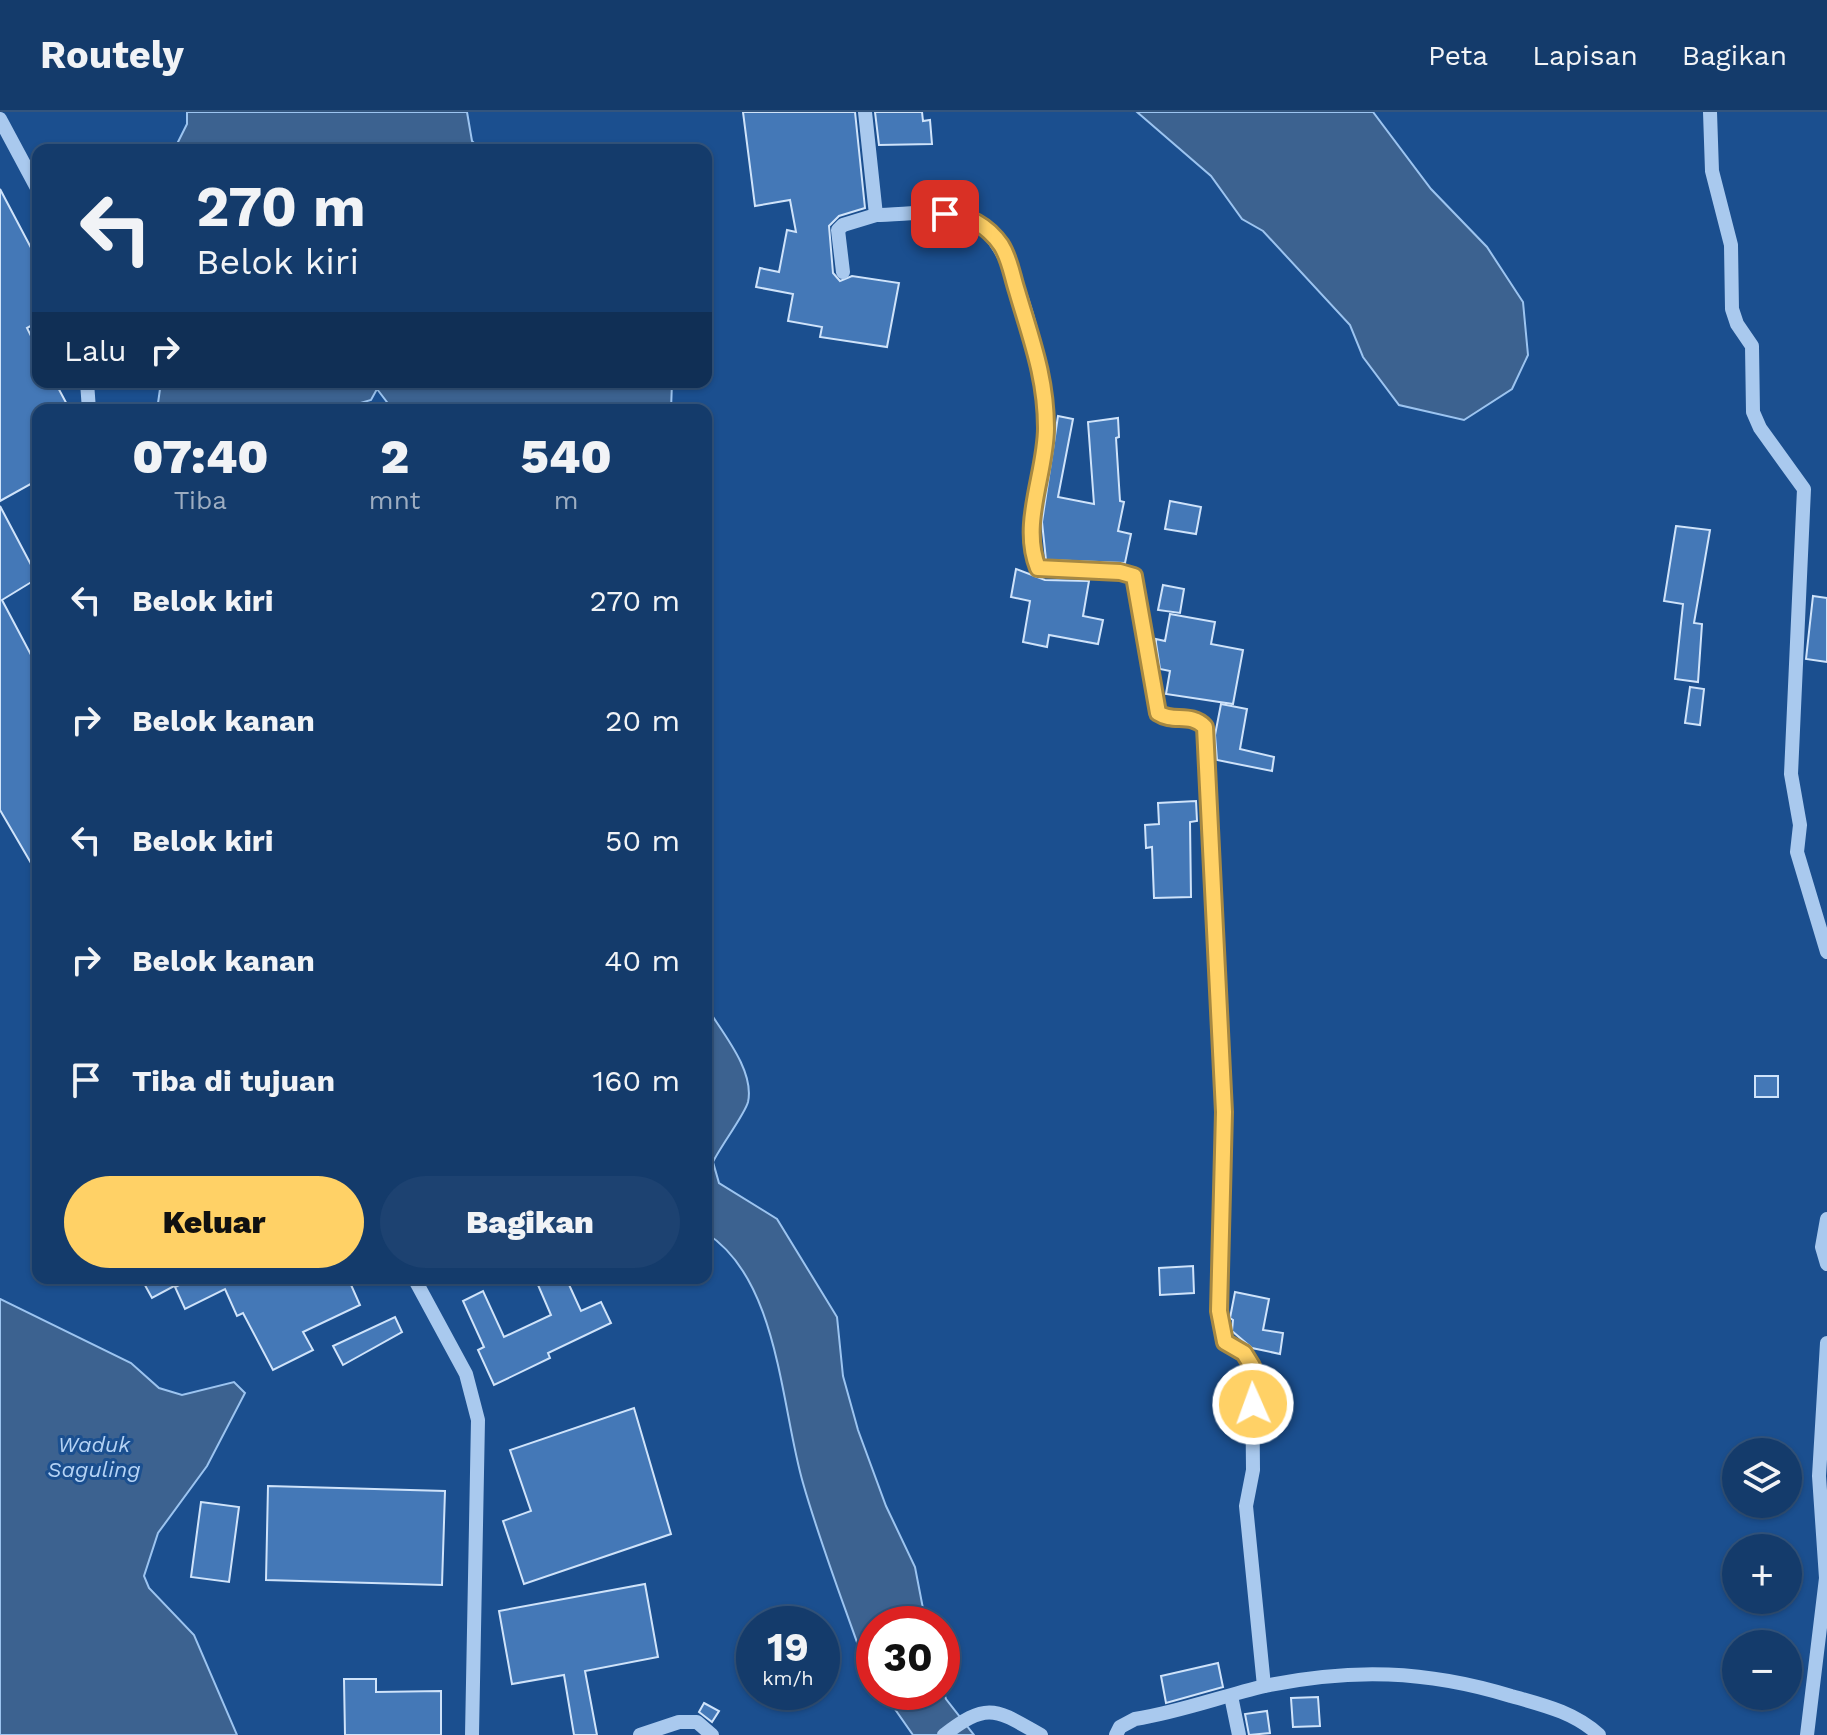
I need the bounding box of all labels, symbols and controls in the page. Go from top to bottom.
text: Routely [40,33,184,77]
text: Peta [1428,39,1488,72]
text: Lapisan [1532,39,1638,72]
text: Bagikan [1682,39,1787,72]
text: 270 m [196,174,366,240]
icon: left [64,176,168,280]
pin [911,180,979,248]
icon: arrive [923,192,967,236]
text: Belok kiri [196,241,359,283]
icon: right [143,328,187,372]
text: Lalu [64,333,127,368]
text: 07:40 [132,428,269,485]
text: 2 [380,428,409,485]
text: 540 [521,428,612,485]
text: Tiba [174,485,227,515]
text: mnt [369,485,420,515]
text: m [554,485,579,515]
icon: left [64,578,108,622]
text: Belok kiri [132,583,274,618]
text: 270 m [589,583,680,618]
icon: right [64,698,108,742]
text: Belok kanan [132,703,315,738]
text: 20 m [605,703,680,738]
icon: left [64,818,108,862]
text: Belok kiri [132,823,274,858]
text: 50 m [605,823,680,858]
icon: right [64,938,108,982]
text: Belok kanan [132,943,315,978]
text: 40 m [604,943,680,978]
icon: arrive [64,1058,108,1102]
text: Tiba di tujuan [132,1063,335,1098]
text: 160 m [593,1063,680,1098]
button: Keluar [64,1176,364,1268]
button: Bagikan [380,1176,680,1268]
position arrow [1211,1362,1295,1446]
water label: Waduk Saguling [47,1432,141,1482]
map controls [1722,1438,1802,1710]
button: layers [1722,1438,1802,1518]
button: + [1722,1534,1802,1614]
speed limit sign: 30 [856,1606,960,1710]
text: 19 [767,1624,809,1671]
button: − [1722,1630,1802,1710]
text: km/h [762,1666,814,1690]

